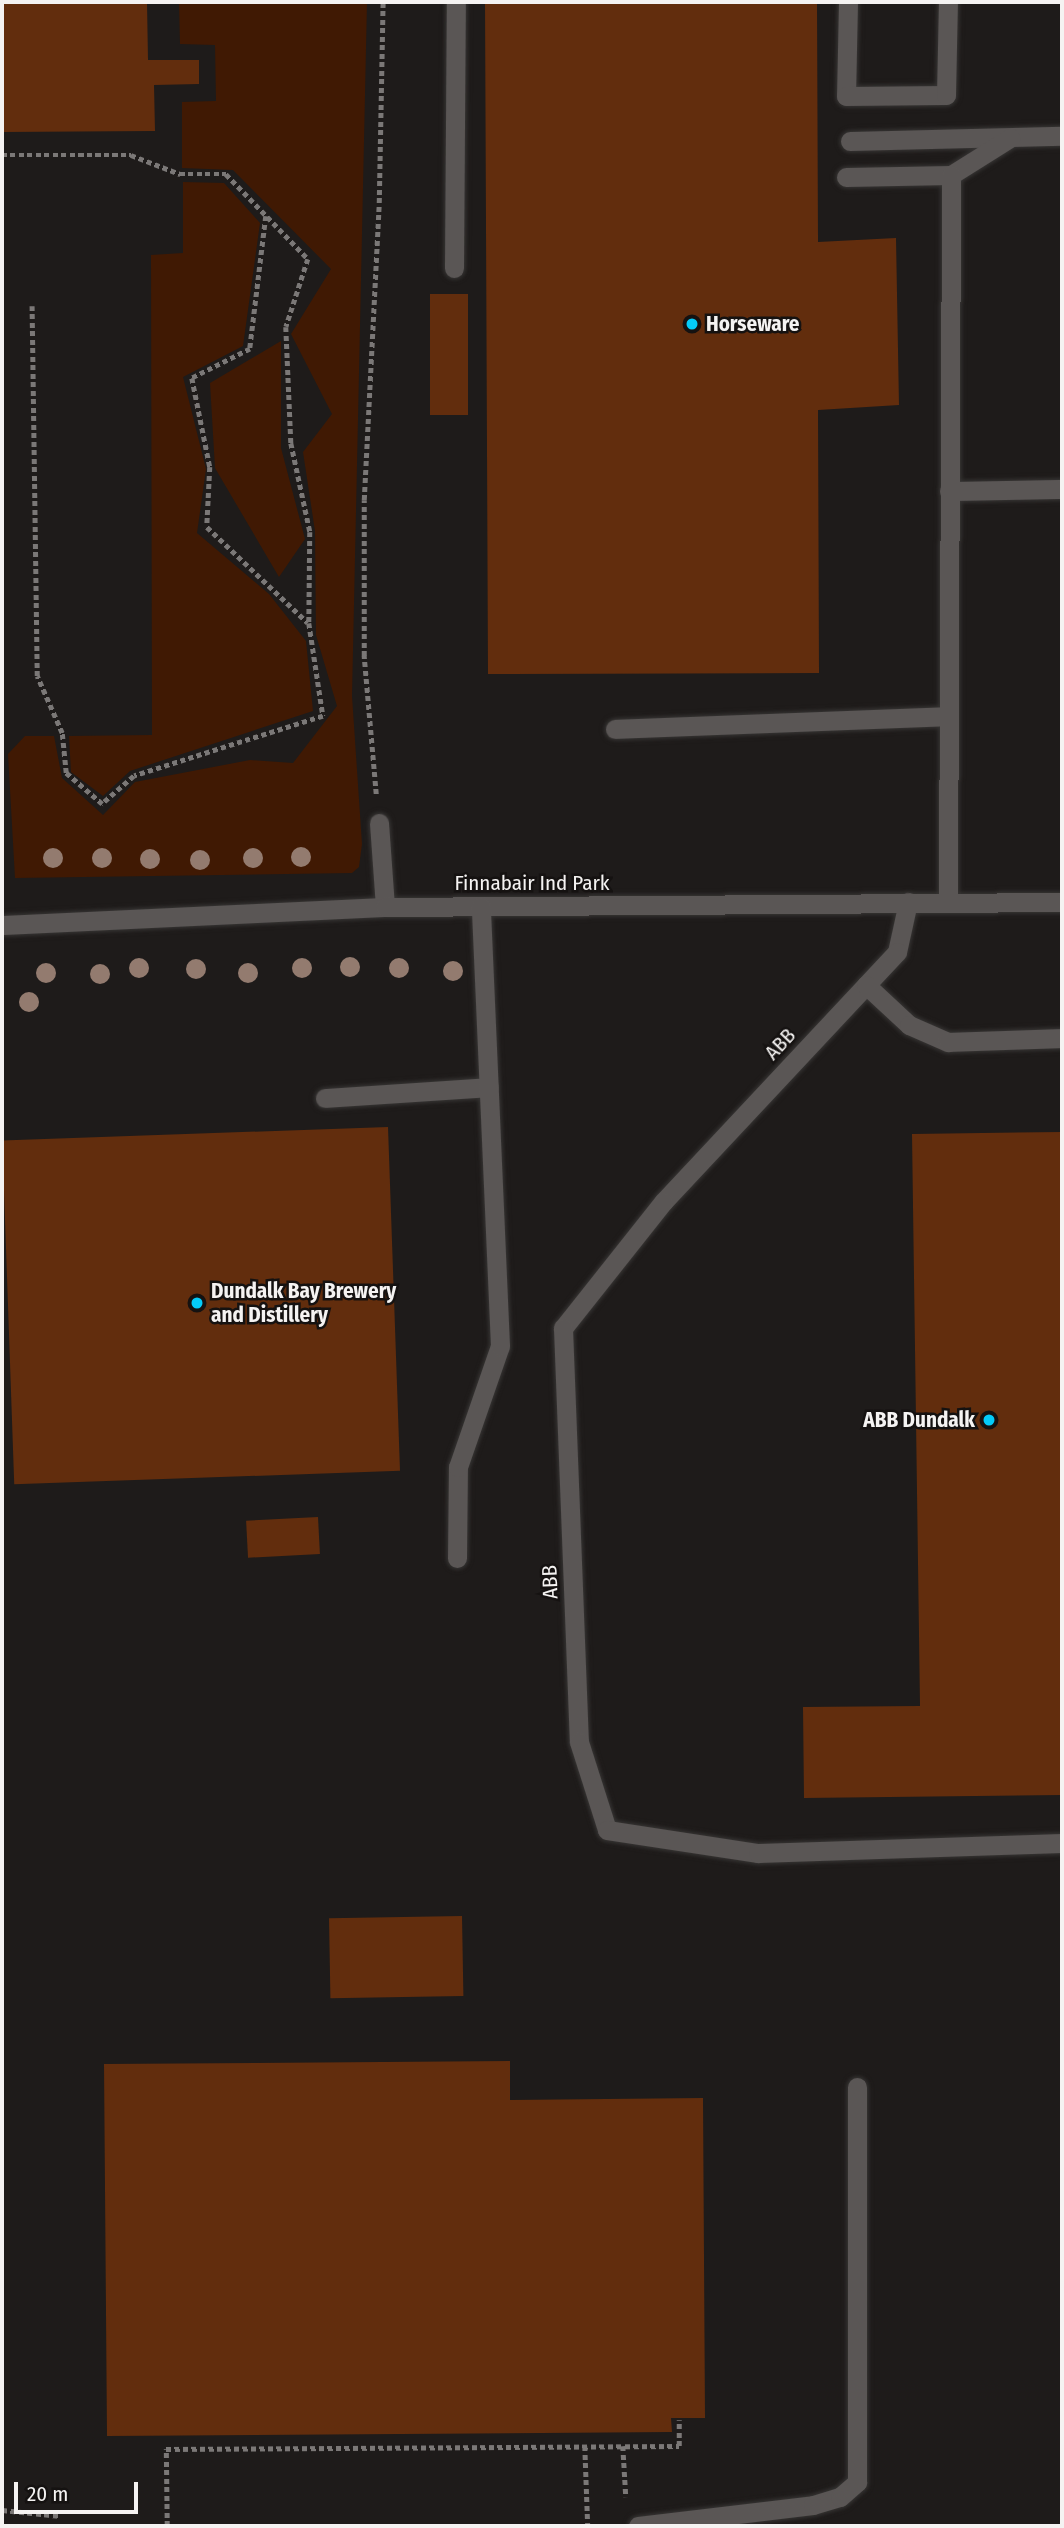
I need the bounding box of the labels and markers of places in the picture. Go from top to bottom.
place label: Horseware [706,311,799,337]
marker: Horseware [684,316,700,332]
place label: Dundalk Bay Brewery and Distillery [211,1278,396,1328]
marker: Dundalk Bay Brewery and Distillery [189,1295,205,1311]
place label: ABB Dundalk [863,1407,975,1433]
marker: ABB Dundalk [981,1412,997,1428]

